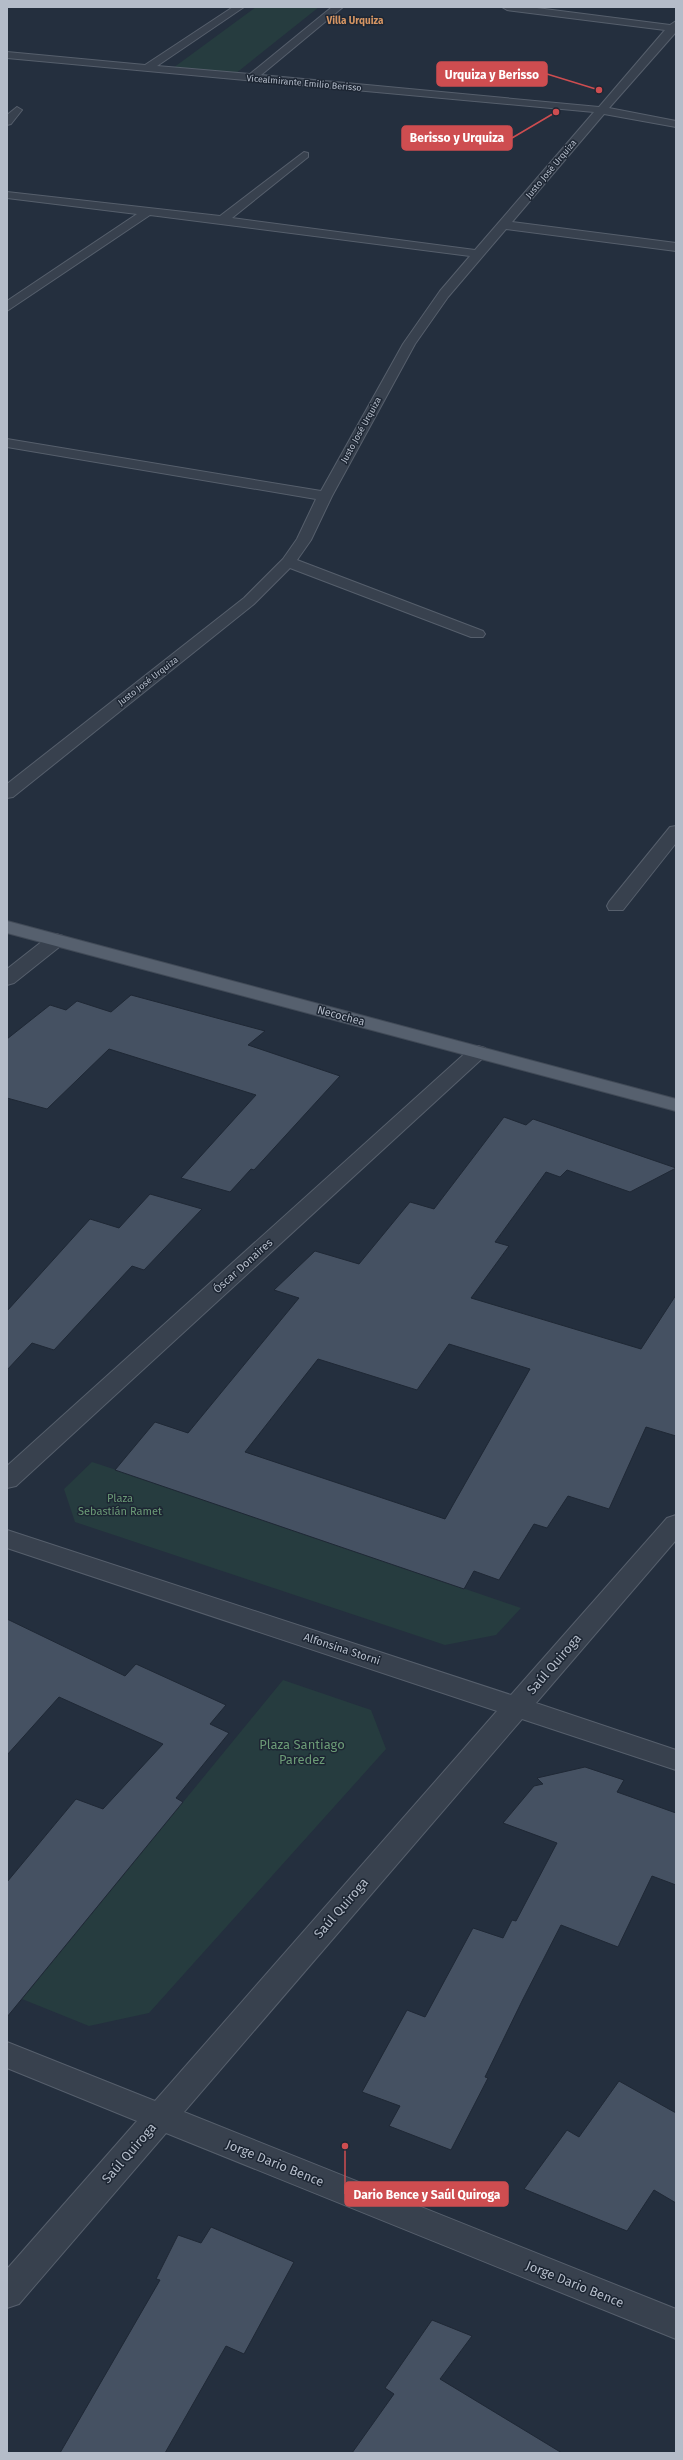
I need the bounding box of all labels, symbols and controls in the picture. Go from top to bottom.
district label: Villa Urquiza [326,15,384,27]
callout: Urquiza y Berisso [437,62,547,86]
text: Urquiza y Berisso [445,68,539,82]
street label: Vicealmirante Emilio Berisso [246,73,362,93]
callout: Berisso y Urquiza [402,126,512,150]
text: Berisso y Urquiza [410,131,505,145]
street label: Justo José Urquiza [524,138,579,200]
street label: Justo José Urquiza [339,395,383,465]
street label: Justo José Urquiza [116,654,180,708]
street label: Necochea [316,1003,366,1029]
street label: Óscar Donaires [210,1235,275,1296]
park label: Plaza Sebastián Ramet [78,1492,162,1518]
street label: Alfonsina Storni [302,1631,382,1667]
street label: Saúl Quiroga [524,1631,584,1697]
park label: Plaza Santiago Paredez [259,1737,345,1767]
street label: Saúl Quiroga [311,1875,371,1941]
street label: Saúl Quiroga [99,2120,159,2186]
street label: Jorge Dario Bence [224,2137,326,2189]
callout: Dario Bence y Saúl Quiroga [345,2182,508,2206]
text: Dario Bence y Saúl Quiroga [354,2188,501,2202]
street label: Jorge Dario Bence [524,2258,626,2310]

